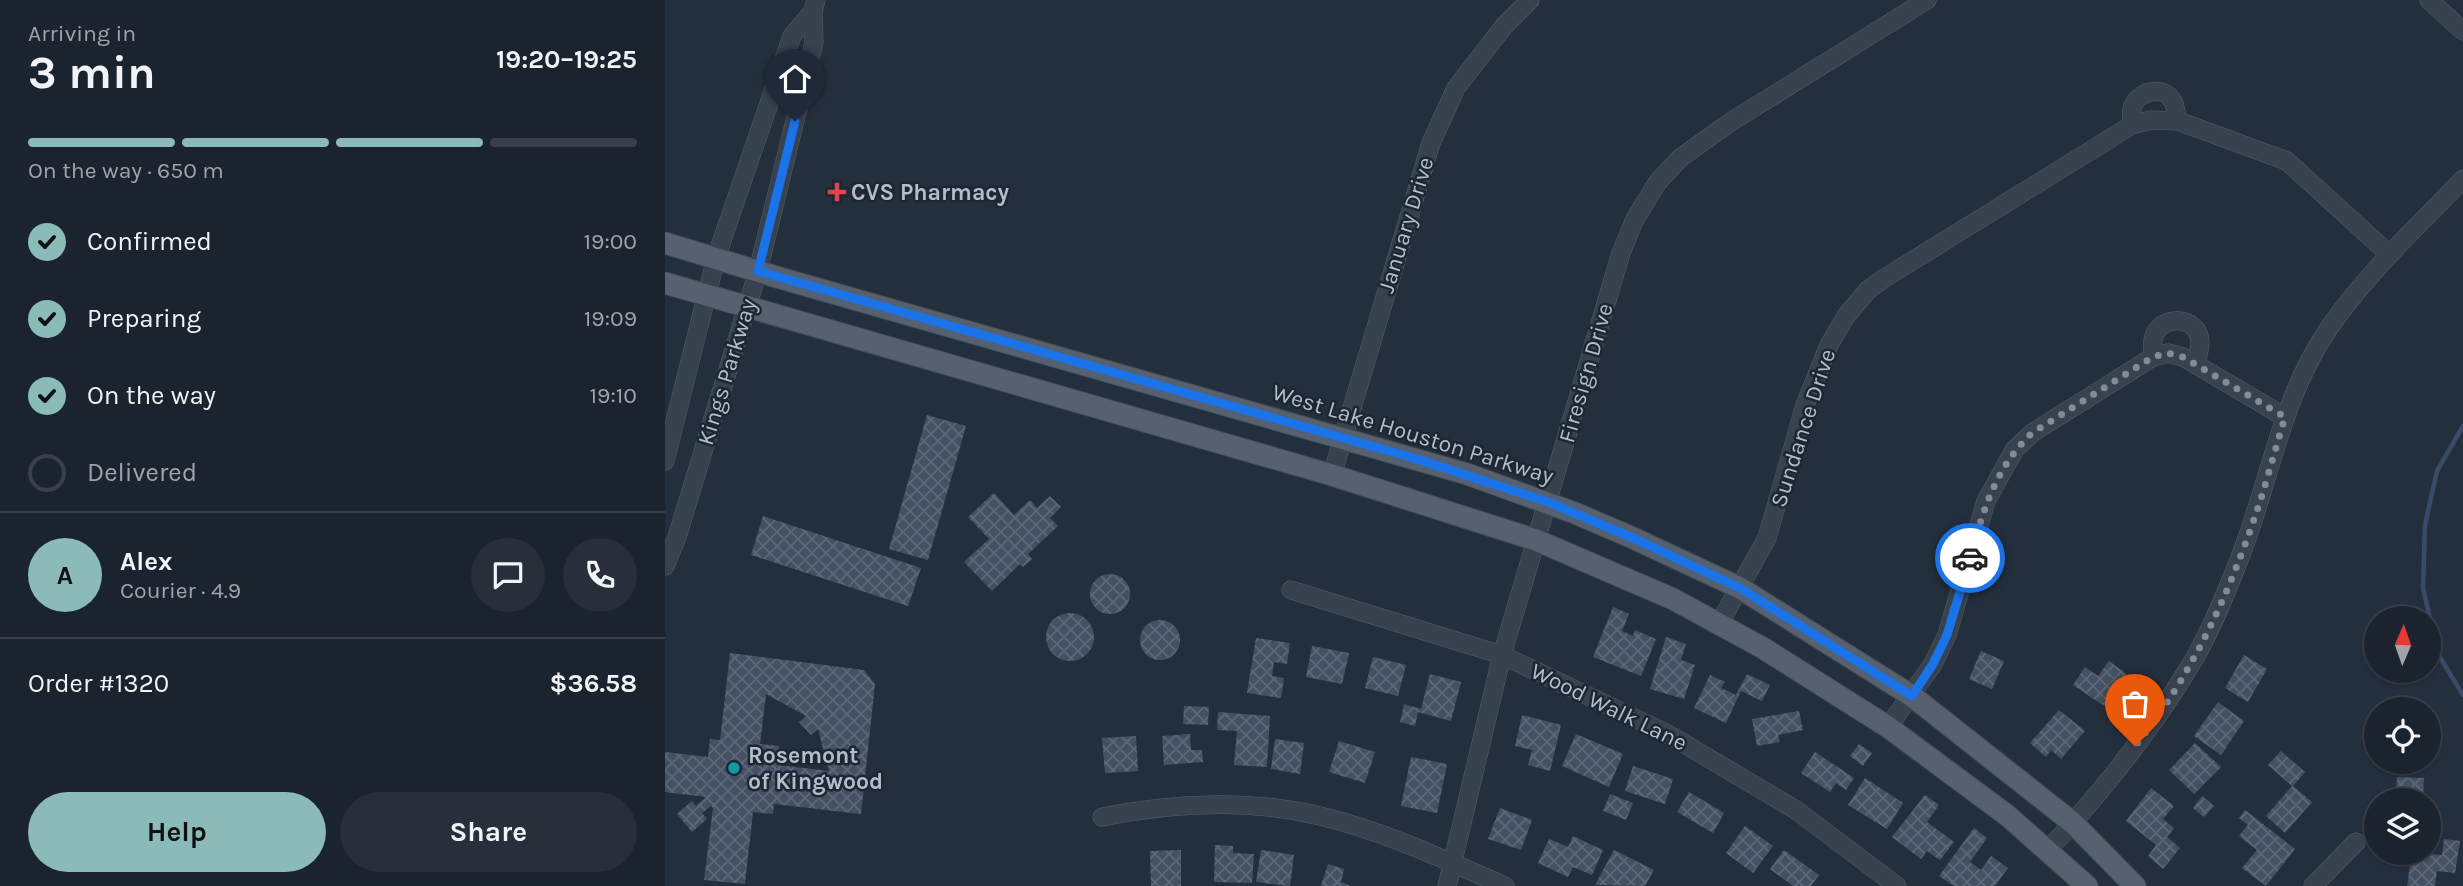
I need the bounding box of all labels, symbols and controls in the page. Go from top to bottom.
text: Arriving in [28,20,136,47]
text: 19:20–19:25 [496,44,637,75]
text: 3 min [28,46,156,100]
pin [765,49,825,121]
icon: home [776,60,814,98]
street label: January Drive [1373,154,1439,296]
text: On the way · 650 m [28,157,224,184]
place label: CVS Pharmacy [851,179,1010,206]
marker: CVS Pharmacy [829,184,845,200]
icon: check [28,223,66,261]
text: Confirmed [87,226,212,257]
text: 19:00 [583,228,637,255]
street label: Kings Parkway [692,295,762,449]
icon: check [28,300,66,338]
street label: Firesign Drive [1553,300,1619,446]
text: Preparing [87,303,201,334]
text: 19:09 [584,305,637,332]
street label: Sundance Drive [1765,345,1841,511]
icon: check [28,377,66,415]
street label: West Lake Houston Parkway [1269,378,1557,490]
text: On the way [87,380,216,411]
text: 19:10 [590,382,637,409]
text: Delivered [87,457,197,488]
courier [1935,523,2005,593]
button: chat [471,538,545,612]
button: phone [563,538,637,612]
icon: car [1951,539,1989,577]
text: Alex [120,546,172,577]
text: A [57,560,73,591]
text: Courier · 4.9 [120,577,241,604]
north arrow [2364,606,2441,682]
map controls [2364,606,2441,865]
street label: Wood Walk Lane [1526,657,1692,757]
text: Order #1320 [28,668,169,699]
text: $36.58 [550,668,637,699]
pin [2105,674,2165,746]
icon: bag [2116,685,2154,723]
button: locate [2364,697,2441,774]
place label: Rosemont of Kingwood [748,742,883,795]
marker: Rosemont of Kingwood [726,760,742,776]
button: layers [2364,788,2441,865]
button: Help [28,792,326,872]
button: Share [340,792,637,872]

